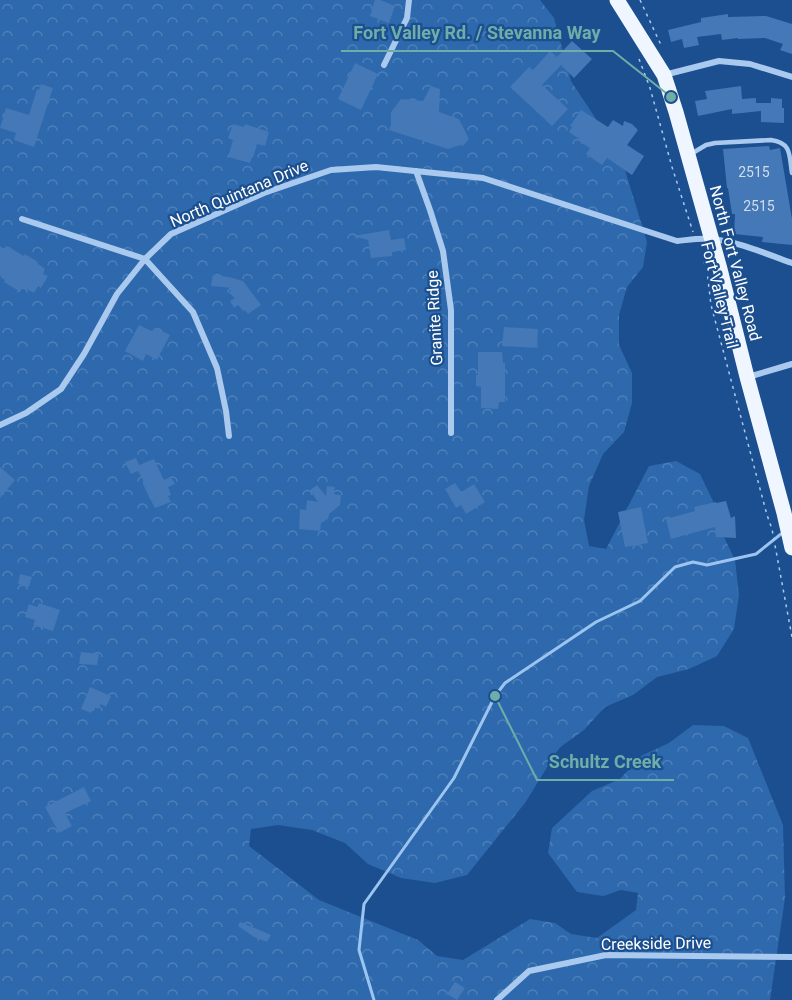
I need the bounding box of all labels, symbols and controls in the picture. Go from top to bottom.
callout: Fort Valley Rd. / Stevanna Way [341,15,613,51]
text: Fort Valley Rd. / Stevanna Way [353,22,602,43]
street label: North Quintana Drive [167,156,311,231]
house number: 2515 [738,164,770,180]
street label: North Fort Valley Road [706,183,765,343]
house number: 2515 [743,198,775,214]
street label: Fort Valley Trail [697,240,742,350]
street label: Granite Ridge [423,270,446,366]
callout: Schultz Creek [537,744,674,780]
text: Schultz Creek [549,751,662,772]
street label: Creekside Drive [601,933,711,954]

